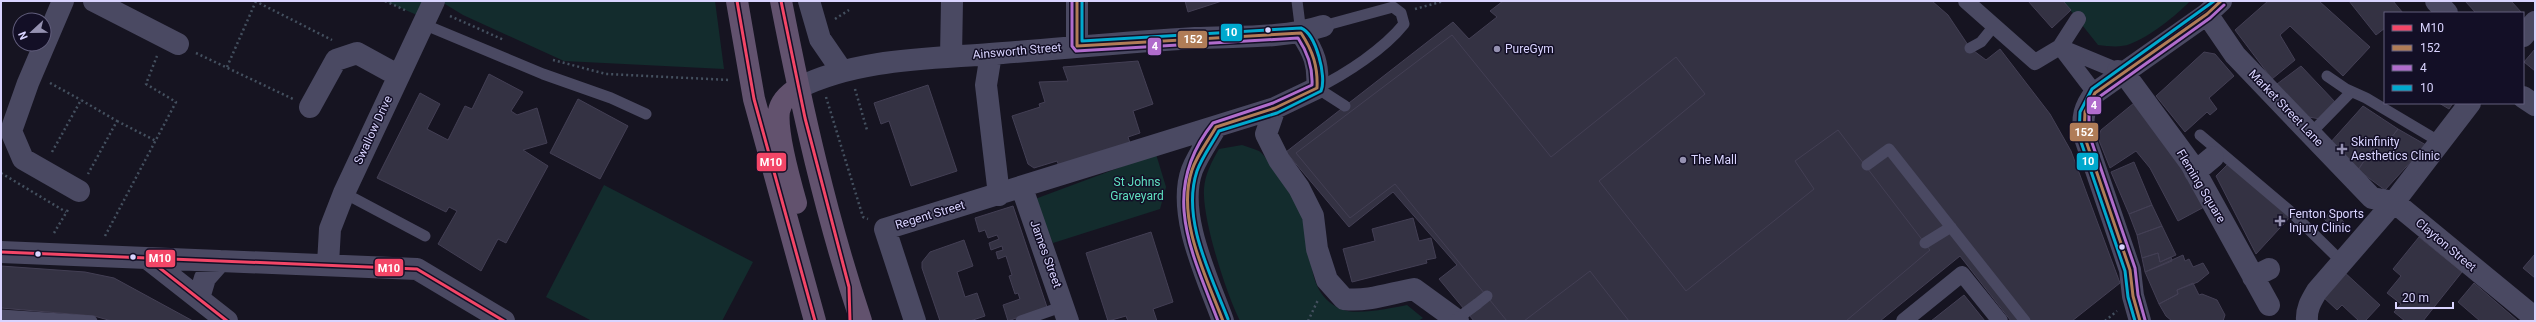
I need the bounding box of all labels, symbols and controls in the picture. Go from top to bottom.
north arrow [12,12,52,52]
legend [2384,12,2524,104]
text: M10 [2420,21,2444,35]
line badge: 10 [1220,23,1243,42]
unlabelled marker [1263,25,1273,35]
text: 10 [1225,26,1237,39]
text: N [16,29,31,42]
line badge: 152 [1177,30,1208,49]
text: 152 [1184,33,1202,46]
line badge: 4 [1147,37,1162,56]
street label: Ainsworth Street [972,40,1062,62]
text: 4 [1152,40,1159,53]
text: 152 [2420,41,2440,55]
place label: PureGym [1505,42,1554,56]
marker: PureGym [1492,44,1502,54]
text: 4 [2420,61,2427,75]
street label: Market Street Lane [2246,67,2326,149]
text: 10 [2420,81,2434,95]
street label: Swallow Drive [351,93,395,167]
line badge: 4 [2086,96,2102,115]
text: 4 [2091,99,2098,112]
line badge: 152 [2069,122,2099,142]
text: 152 [2075,126,2093,139]
place label: Skinfinity Aesthetics Clinic [2351,135,2440,163]
marker: Skinfinity Aesthetics Clinic [2336,143,2348,155]
street label: Fleming Square [2174,147,2228,225]
line badge: M10 [756,152,787,172]
line badge: 10 [2076,152,2099,171]
place label: The Mall [1691,153,1737,167]
marker: The Mall [1678,155,1688,165]
text: 10 [2082,155,2094,168]
text: M10 [760,156,782,169]
park label: St Johns Graveyard [1110,175,1164,203]
street label: Regent Street [894,198,967,232]
place label: Fenton Sports Injury Clinic [2289,207,2364,235]
marker: Fenton Sports Injury Clinic [2274,215,2286,227]
street label: Clayton Street [2413,216,2479,274]
street label: James Street [1027,218,1065,290]
unlabelled marker [2117,242,2127,252]
unlabelled marker [33,249,43,259]
line badge: M10 [145,249,176,268]
unlabelled marker [128,252,138,262]
text: M10 [149,252,171,265]
line badge: M10 [374,258,404,277]
text: M10 [378,262,400,275]
scale bar [2396,284,2453,310]
text: 20 m [2402,291,2429,305]

